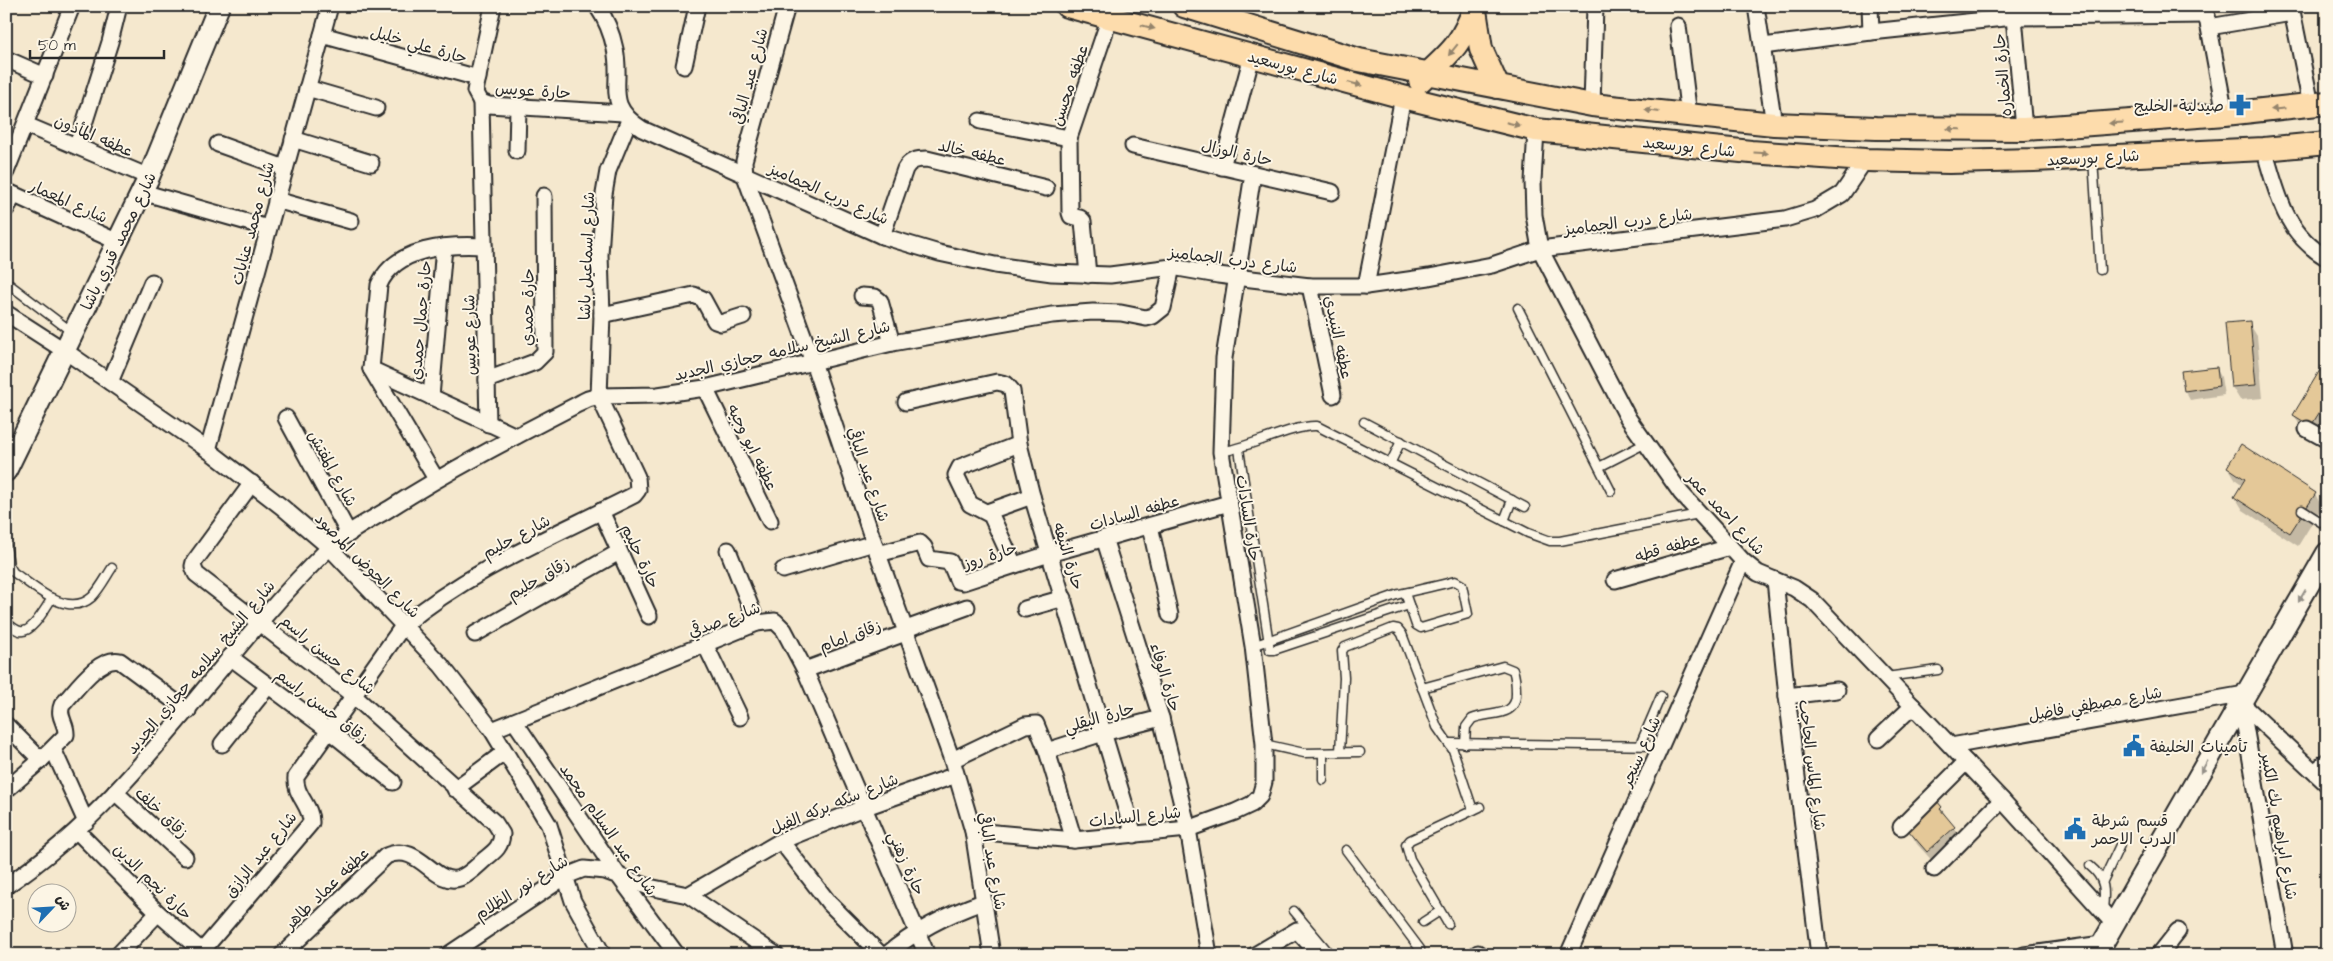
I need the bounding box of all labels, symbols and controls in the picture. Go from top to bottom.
street label: حارة علي خليل [367,21,470,72]
one-way arrow [1141,24,1156,32]
street label: شارع عبد الباقي [727,26,773,127]
scale bar [30,28,164,60]
street label: حارة الخماره [1988,32,2018,117]
text: 50 m [38,35,76,56]
street label: عطفه محسن [1046,42,1094,129]
one-way arrow [1448,43,1459,56]
street label: شارع بورسعيد [1245,45,1340,91]
street label: حارة عويس [494,77,572,105]
one-way arrow [1348,80,1363,88]
pharmacy icon: صيدلية الخليج [2227,92,2253,118]
place label: صيدلية الخليج [2134,95,2224,117]
one-way arrow [2270,105,2286,113]
one-way arrow [1644,107,1660,115]
street label: عطفه المأذون [51,110,136,162]
one-way arrow [2108,119,2124,127]
one-way arrow [1505,120,1520,128]
one-way arrow [1946,125,1962,133]
street label: شارع بورسعيد [1642,131,1736,163]
street label: حارة الوزال [1199,134,1274,172]
street label: عطفه خالد [936,135,1008,171]
street label: شارع بورسعيد [2046,145,2140,171]
one-way arrow [1753,149,1769,157]
street label: شارع درب الجماميز [763,157,892,230]
street label: شارع محمد عنايات [226,159,280,287]
street label: شارع محمد قدري باشا [76,169,162,314]
street label: شارع المعمار [25,175,111,229]
street label: شارع اسماعيل باشا [574,191,600,321]
street label: شارع درب الجماميز [1561,203,1694,241]
street label: شارع درب الجماميز [1165,241,1298,279]
street label: حارة جمال حمدي [405,259,437,381]
street label: حارة حمدي [516,268,540,346]
street label: شارع عويس [458,294,482,376]
street label: عطفه النبيدي [1318,294,1358,381]
street label: شارع الشيخ سلامه حجازي الجديد [672,315,893,387]
street label: عطفه ابو وجيه [722,400,783,494]
street label: شارع عبد الباقي [842,424,895,525]
street label: شارع المفتش [302,426,362,511]
street label: شارع احمد عمر [1680,466,1770,560]
street label: حارة السادات [1230,473,1266,563]
street label: عطفه السادات [1087,490,1182,536]
street label: شارع الحوض المرصود [310,508,425,623]
street label: شارع حليم [479,510,555,565]
street label: حارة النيفه [1047,520,1089,593]
street label: حارة حليم [615,521,665,593]
street label: عطفه قطه [1632,528,1702,568]
street label: حارة روز [959,537,1020,576]
street label: زقاق حليم [504,552,574,606]
street label: شارع الشيخ سلامه حجازي الجديد [121,576,280,759]
one-way arrow [2298,589,2307,602]
street label: شارع صدقي [685,597,763,643]
street label: شارع حسن راسم [275,610,380,701]
street label: زقاق امام [816,615,885,658]
street label: حارة الوفاء [1144,640,1186,714]
street label: زقاق حسن راسم [270,664,372,749]
street label: شارع مصطفي فاضل [2027,681,2164,730]
street label: حارة البقلي [1062,697,1138,741]
street label: شارع الماس الحاجب [1793,698,1831,832]
street label: شارع سنجر [1615,713,1666,792]
public building icon: تأمينات الخليفة [2121,733,2147,759]
place label: تأمينات الخليفة [2150,736,2247,758]
street label: شارع ابراهيم بك الكبير [2254,749,2303,902]
street label: شارع عبد السلام محمد [553,759,662,901]
one-way arrow [2200,759,2208,774]
street label: شارع سكه بركه الفيل [767,768,902,840]
street label: زقاق خلف [130,782,193,843]
street label: شارع السادات [1088,801,1182,833]
street label: شارع عبد الرازق [219,807,302,902]
place label: قسم شرطة الدرب الاحمر [2090,810,2176,850]
street label: شارع عبد الباقي [973,811,1011,912]
public building icon: قسم شرطة الدرب الاحمر [2062,816,2088,842]
street label: حارة زهني [879,828,930,900]
street label: حارة نجم الدين [107,838,197,926]
street label: عطفه عماد طاهر [278,842,374,936]
street label: شارع نور الظلام [471,850,573,926]
north arrow [28,884,78,934]
text: ش [51,892,75,914]

